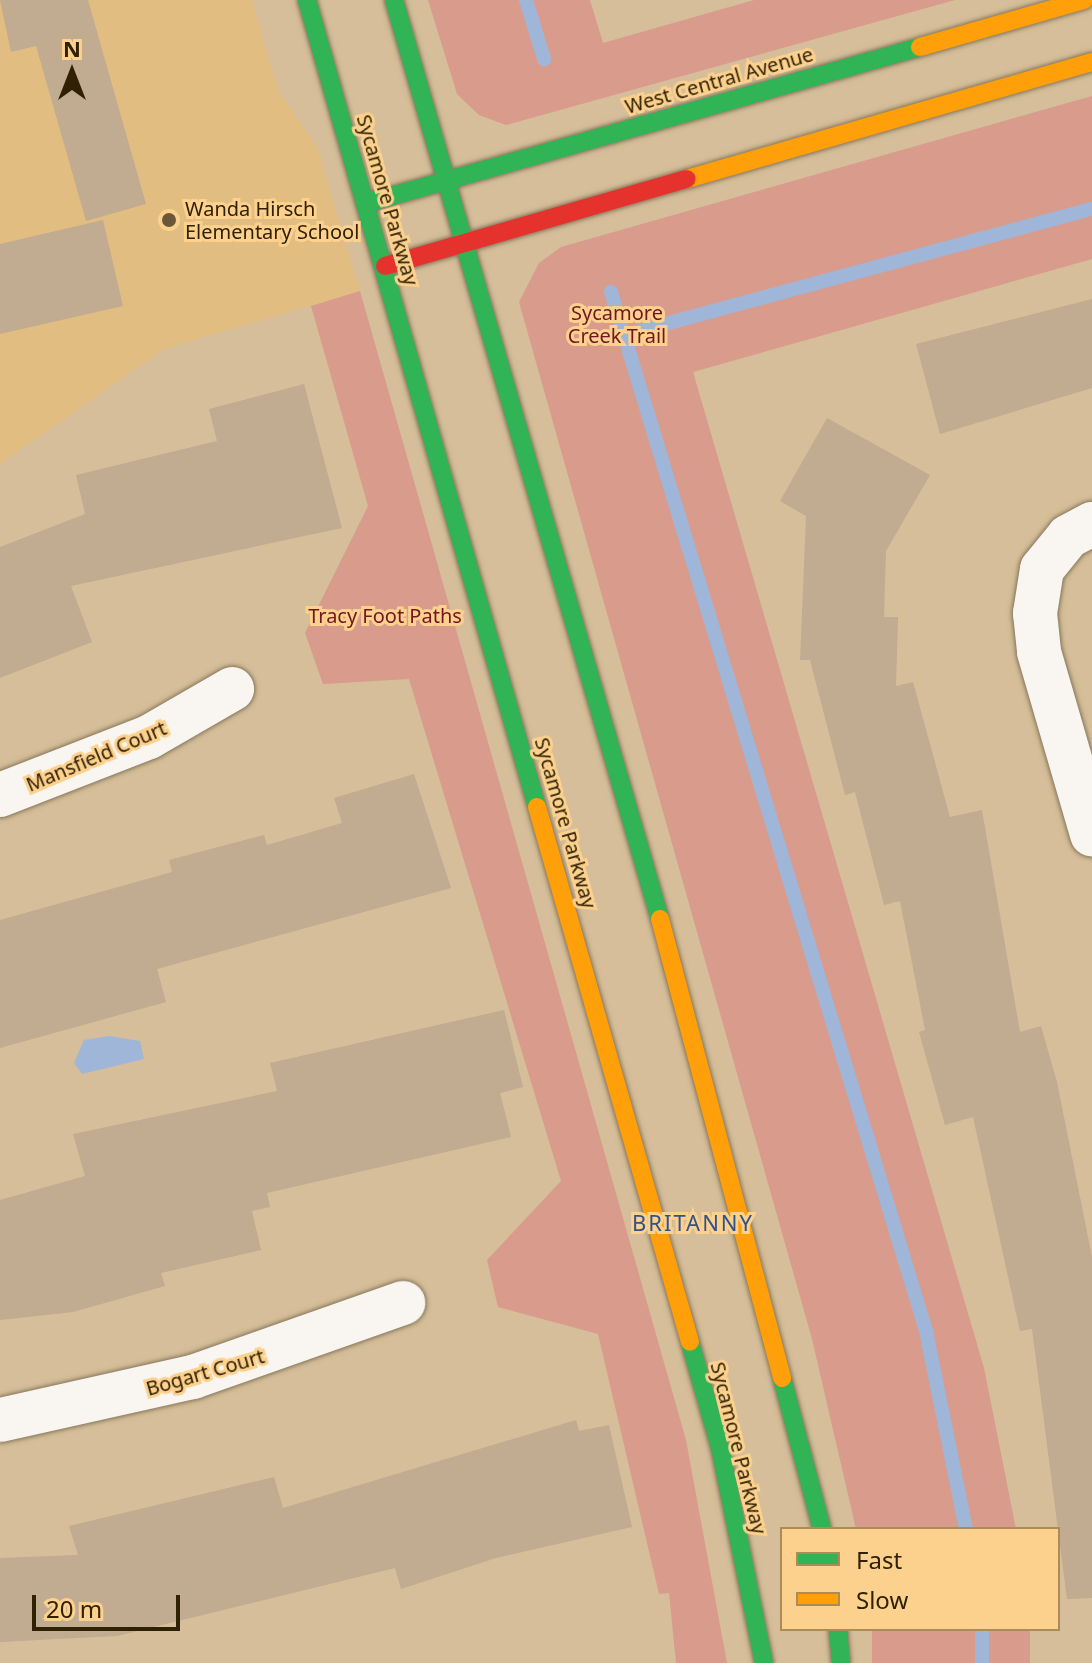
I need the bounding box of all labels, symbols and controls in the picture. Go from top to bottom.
north arrow [32,32,112,112]
text: N [63,33,81,63]
street label: West Central Avenue [622,42,816,118]
street label: Sycamore Parkway [352,112,424,288]
place label: Wanda Hirsch Elementary School [185,196,359,243]
marker: Wanda Hirsch Elementary School [160,211,178,229]
park label: Sycamore Creek Trail [568,301,666,348]
park label: Tracy Foot Paths [308,603,462,627]
street label: Mansfield Court [22,716,170,796]
street label: Sycamore Parkway [530,735,602,911]
district label: BRITANNY [632,1210,754,1236]
street label: Bogart Court [143,1344,267,1400]
street label: Sycamore Parkway [706,1359,772,1537]
legend [780,1527,1060,1631]
text: Fast [856,1543,902,1576]
scale bar [36,1579,184,1629]
text: Slow [856,1583,908,1616]
text: 20 m [46,1592,102,1625]

